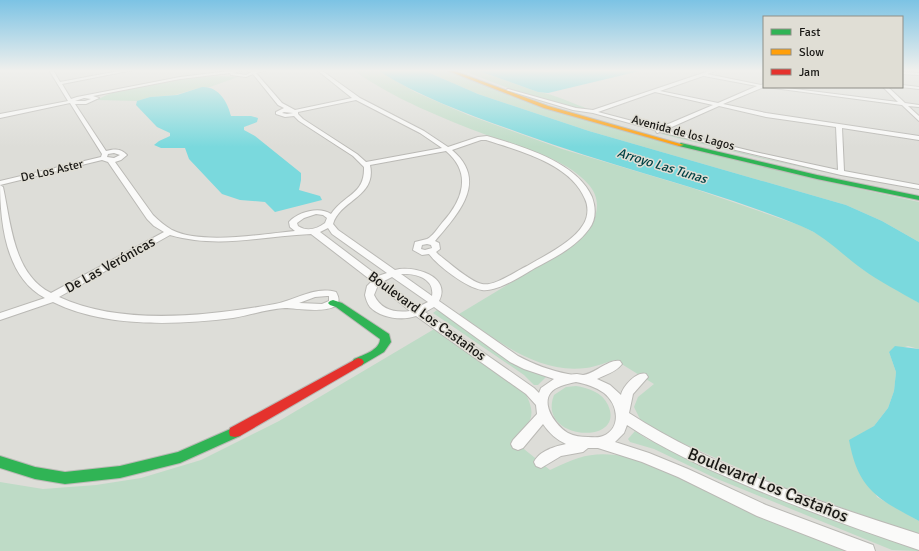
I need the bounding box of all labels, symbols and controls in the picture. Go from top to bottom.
legend [763,16,903,88]
text: Fast [799,25,820,40]
text: Slow [799,45,824,60]
text: Jam [799,65,820,80]
street label: Avenida de los Lagos [630,112,736,154]
water label: Arroyo Las Tunas [615,145,710,188]
street label: De Los Aster [19,156,85,185]
street label: De Las Verónicas [62,233,158,297]
street label: Boulevard Los Castaños [365,268,489,364]
street label: Boulevard Los Castaños [685,443,851,527]

